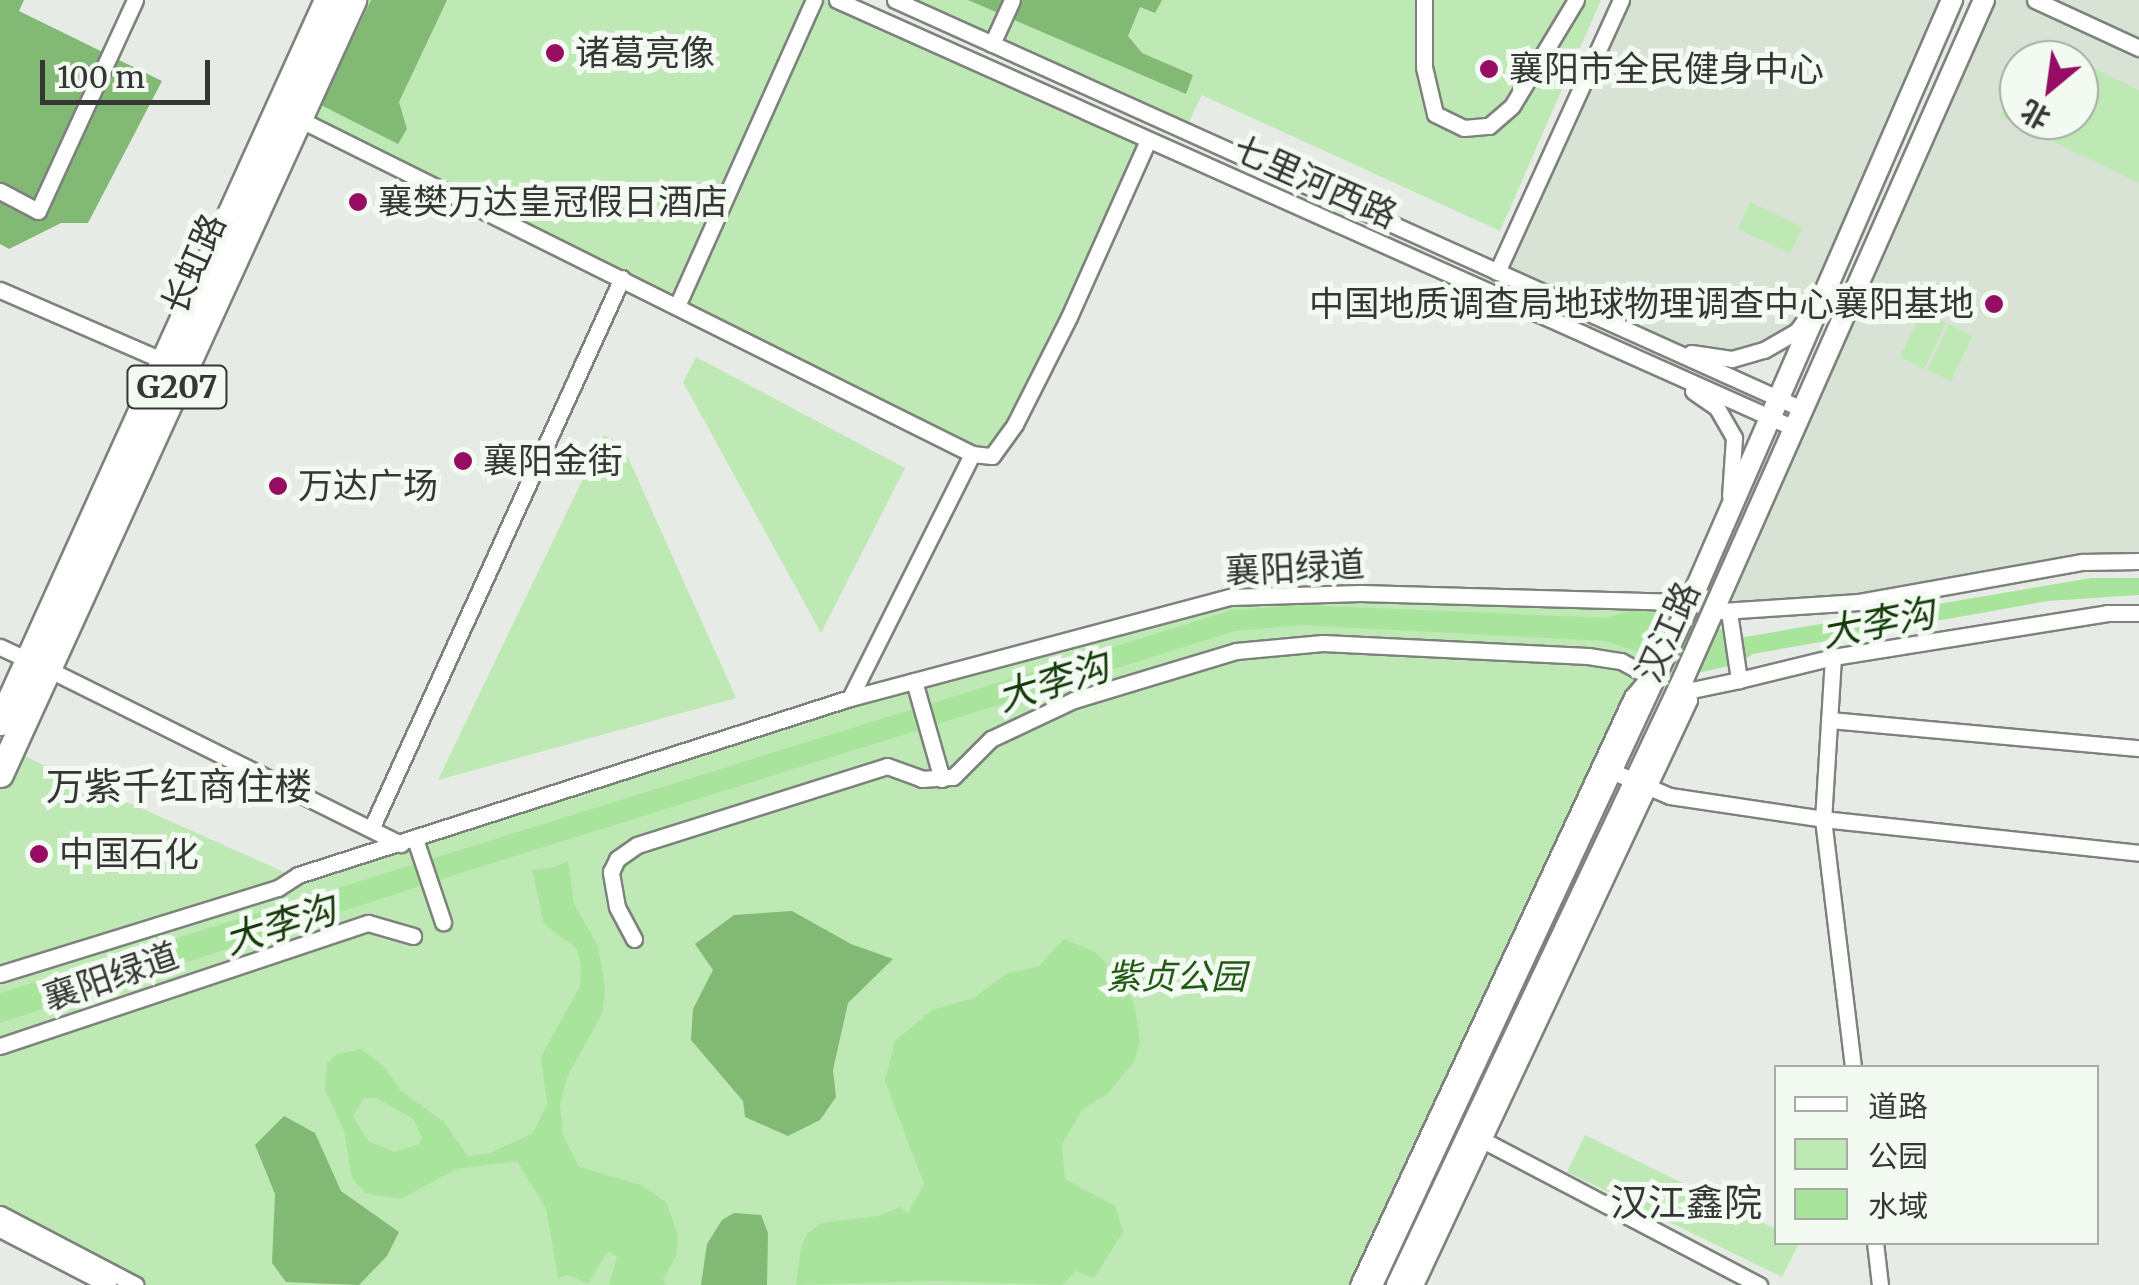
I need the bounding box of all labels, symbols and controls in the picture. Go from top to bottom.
place label: 诸葛亮像 [575,32,715,74]
scale bar [45,40,215,102]
north arrow [1999,40,2099,140]
marker: 诸葛亮像 [544,42,566,64]
place label: 襄阳市全民健身中心 [1509,48,1824,90]
text: 100 m [57,58,145,96]
marker: 襄阳市全民健身中心 [1478,58,1500,80]
text: 北 [2014,92,2056,137]
street label: 七里河西路 [1227,127,1403,237]
place label: 襄樊万达皇冠假日酒店 [378,181,728,223]
marker: 襄樊万达皇冠假日酒店 [347,191,369,213]
street label: 长虹路 [153,207,235,321]
place label: 中国地质调查局地球物理调查中心襄阳基地 [1309,283,1974,325]
marker: 中国地质调查局地球物理调查中心襄阳基地 [1983,293,2005,315]
road number: G207 [124,360,230,414]
place label: 襄阳金街 [483,440,623,482]
marker: 襄阳金街 [452,450,474,472]
place label: 万达广场 [298,465,438,507]
marker: 万达广场 [267,475,289,497]
street label: 襄阳绿道 [1224,543,1366,593]
street label: 汉江路 [1627,575,1709,689]
water label: 大李沟 [1818,590,1938,656]
water label: 大李沟 [992,644,1114,720]
district label: 万紫千红商住楼 [46,764,312,810]
place label: 中国石化 [59,833,199,875]
marker: 中国石化 [28,843,50,865]
water label: 大李沟 [219,887,341,963]
street label: 襄阳绿道 [38,934,184,1020]
park label: 紫贞公园 [1106,956,1246,998]
legend [1774,1065,2099,1245]
text: 道路 [1868,1087,1928,1125]
text: 公园 [1868,1137,1928,1175]
district label: 汉江鑫院 [1610,1180,1762,1226]
text: 水域 [1868,1187,1928,1225]

